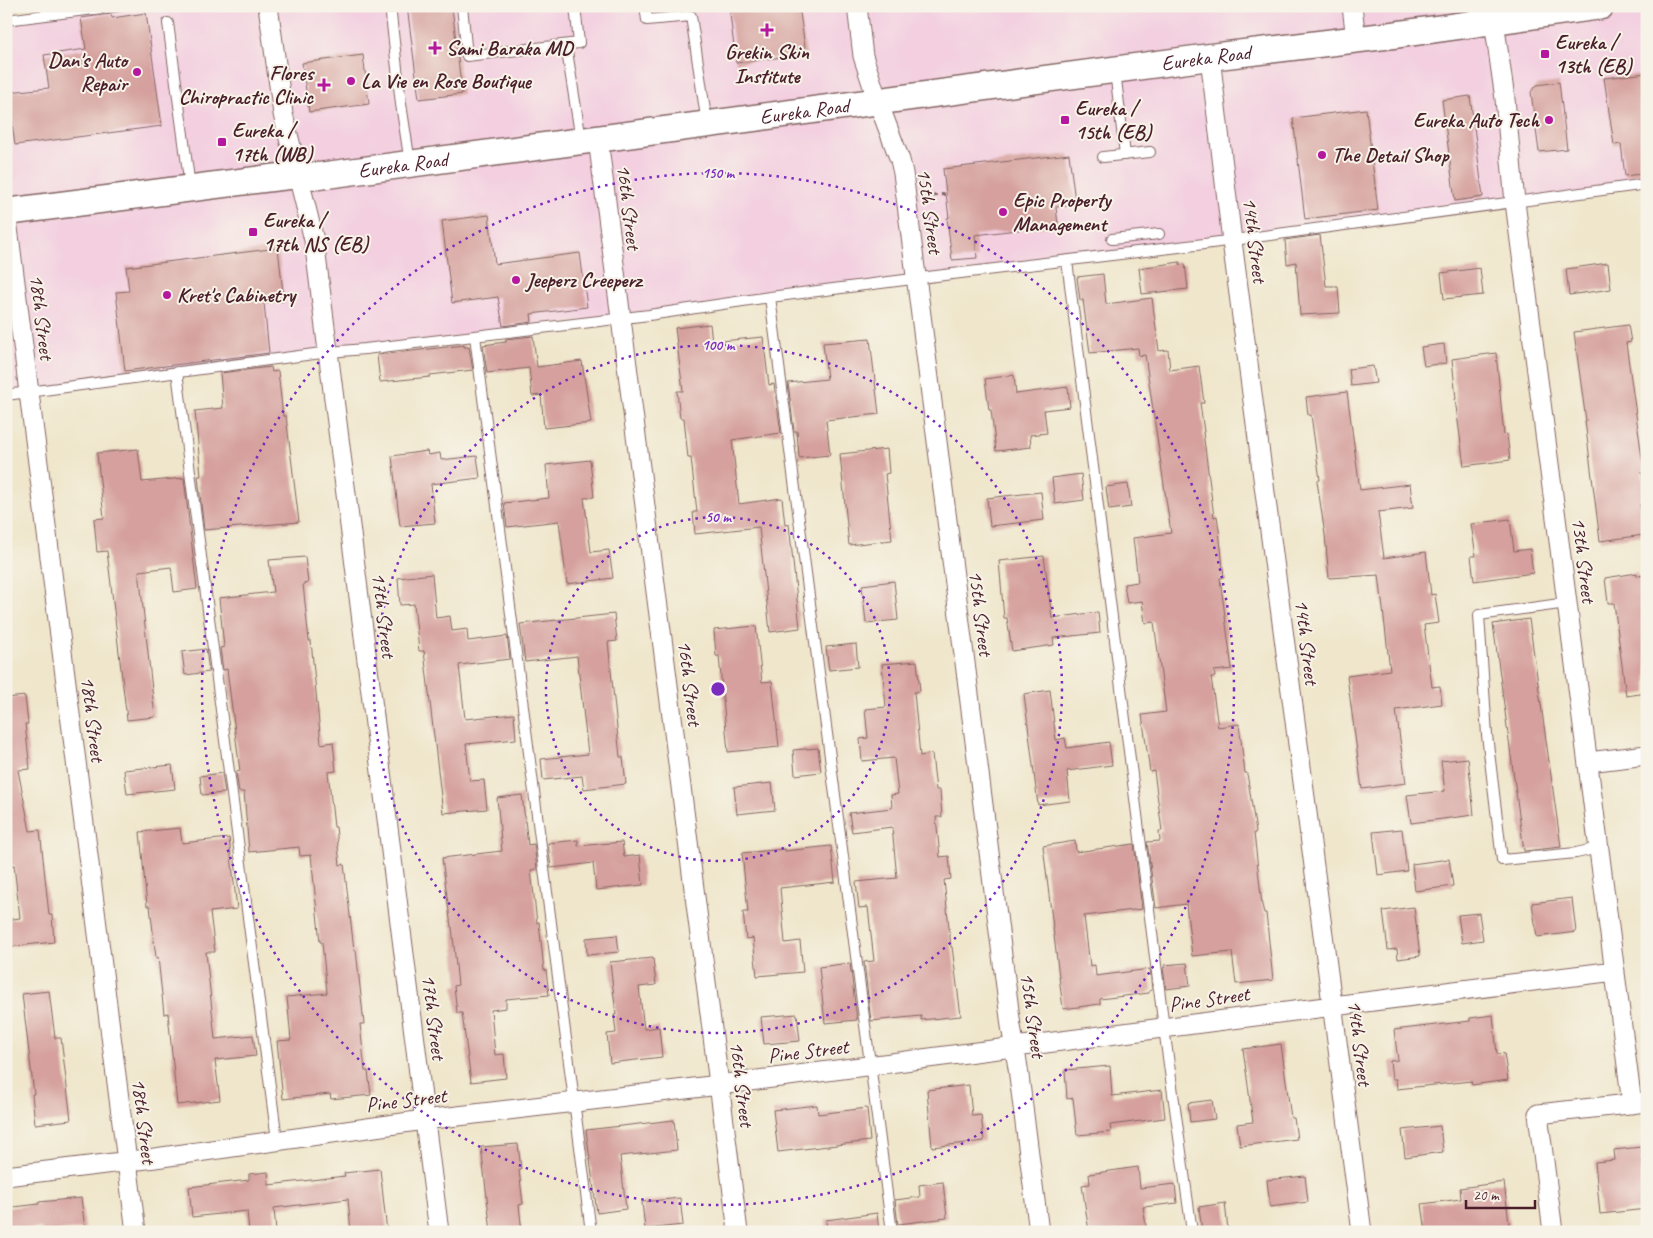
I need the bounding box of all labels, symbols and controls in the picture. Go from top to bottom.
marker: Grekin Skin Institute [760,23,774,37]
place label: Eureka / 13th (EB) [1555,29,1634,79]
place label: Sami Baraka MD [446,35,574,61]
place label: Grekin Skin Institute [725,39,809,89]
street label: Eureka Road [1160,39,1255,76]
marker: Sami Baraka MD [428,41,442,55]
place label: Dan's Auto Repair [48,47,129,97]
marker: Eureka / 13th (EB) [1539,48,1551,60]
place label: Flores Chiropractic Clinic [179,60,316,110]
marker: Dan's Auto Repair [131,66,143,78]
place label: La Vie en Rose Boutique [361,68,533,94]
marker: La Vie en Rose Boutique [345,75,357,87]
marker: Flores Chiropractic Clinic [317,78,331,92]
street label: Eureka Road [758,92,853,130]
place label: Eureka / 15th (EB) [1075,95,1153,145]
place label: Eureka Auto Tech [1413,107,1540,133]
marker: Eureka / 15th (EB) [1059,114,1071,126]
marker: Eureka Auto Tech [1543,114,1555,126]
place label: Eureka / 17th (WB) [232,117,315,167]
marker: Eureka / 17th (WB) [216,136,228,148]
place label: The Detail Shop [1332,142,1450,168]
street label: Eureka Road [357,146,452,184]
marker: The Detail Shop [1316,149,1328,161]
street label: 16th Street [611,163,647,253]
text: 150 m [702,164,736,183]
street label: 15th Street [911,167,949,257]
place label: Epic Property Management [1013,187,1112,237]
street label: 14th Street [1237,196,1273,286]
marker: Epic Property Management [997,206,1009,218]
place label: Eureka / 17th NS (EB) [263,207,370,257]
marker: Eureka / 17th NS (EB) [247,226,259,238]
place label: Jeeperz Creeperz [524,267,644,293]
street label: 18th Street [24,273,60,363]
marker: Jeeperz Creeperz [510,274,522,286]
place label: Kret's Cabinetry [177,282,298,308]
marker: Kret's Cabinetry [161,289,173,301]
text: 100 m [702,336,736,355]
text: 50 m [705,508,732,527]
street label: 13th Street [1566,516,1602,606]
street label: 15th Street [963,569,999,659]
street label: 17th Street [366,571,402,661]
street label: 14th Street [1289,598,1325,688]
street label: 16th Street [672,639,708,729]
street label: 18th Street [75,675,111,765]
centre of rings [709,680,727,698]
street label: 15th Street [1014,971,1052,1061]
street label: 17th Street [416,973,452,1063]
street label: Pine Street [1167,980,1253,1017]
street label: 14th Street [1342,999,1378,1089]
street label: Pine Street [766,1033,852,1069]
street label: 16th Street [724,1040,760,1130]
street label: 18th Street [126,1077,162,1167]
street label: Pine Street [364,1082,450,1118]
scale bar [1466,1178,1534,1210]
text: 20 m [1473,1186,1500,1205]

